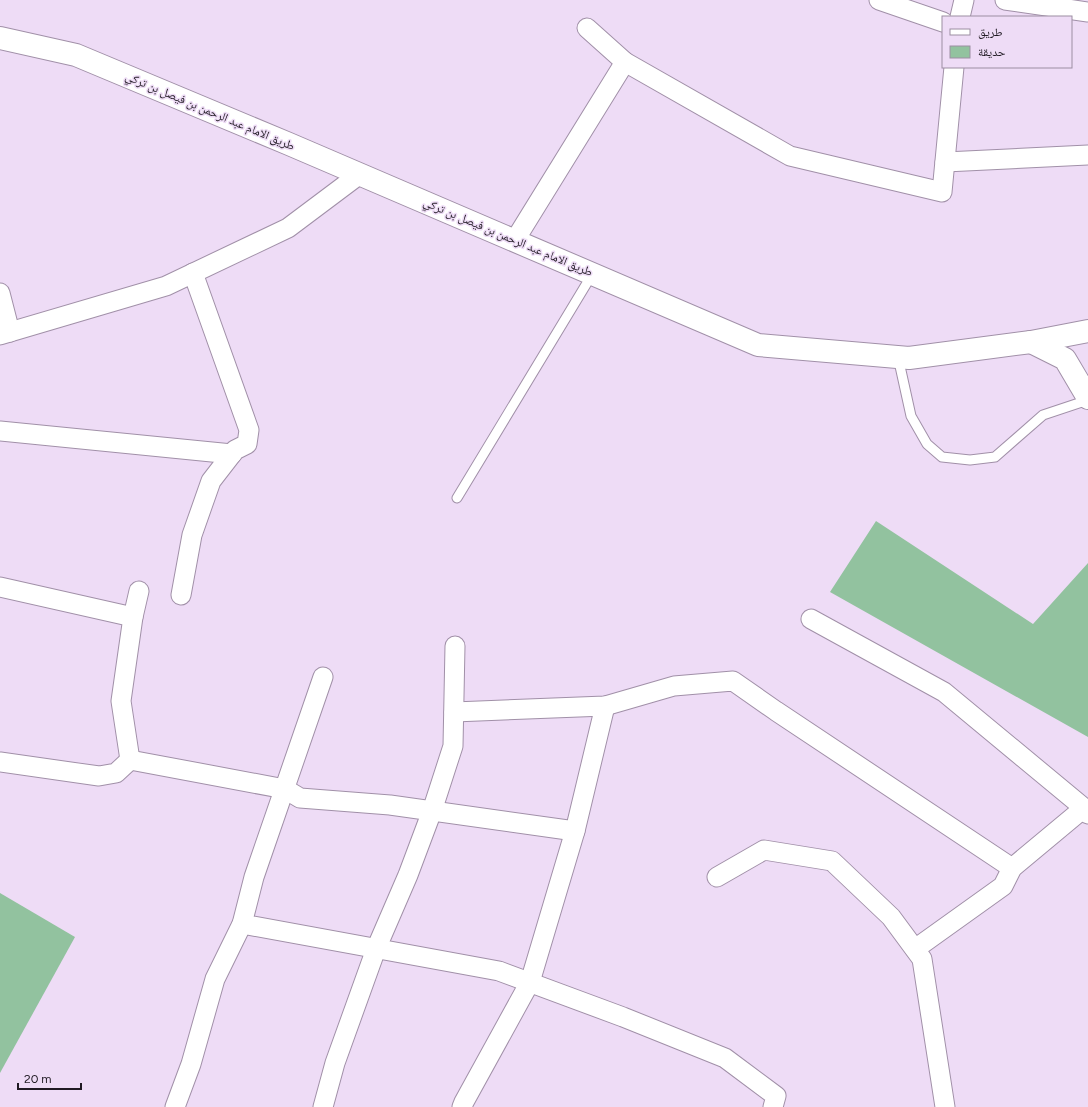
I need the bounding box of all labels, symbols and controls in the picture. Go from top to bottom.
legend [942,16,1072,68]
text: طريق [978,25,1003,39]
text: حديقة [978,45,1006,59]
street label: طريق الامام عبد الرحمن بن فيصل بن تركي [122,69,297,156]
street label: طريق الامام عبد الرحمن بن فيصل بن تركي [420,195,595,282]
scale bar [18,1065,81,1091]
text: 20 m [24,1072,52,1086]

